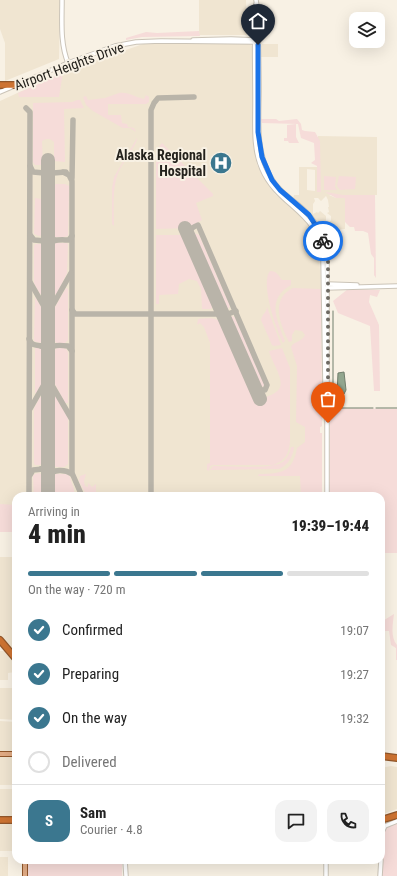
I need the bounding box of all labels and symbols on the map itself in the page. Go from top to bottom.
pin [241,4,275,45]
street label: Airport Heights Drive [12,39,126,93]
place label: Alaska Regional Hospital [116,147,206,179]
hospital icon: Alaska Regional Hospital [208,150,234,176]
courier [303,221,343,261]
pin [311,382,345,423]

